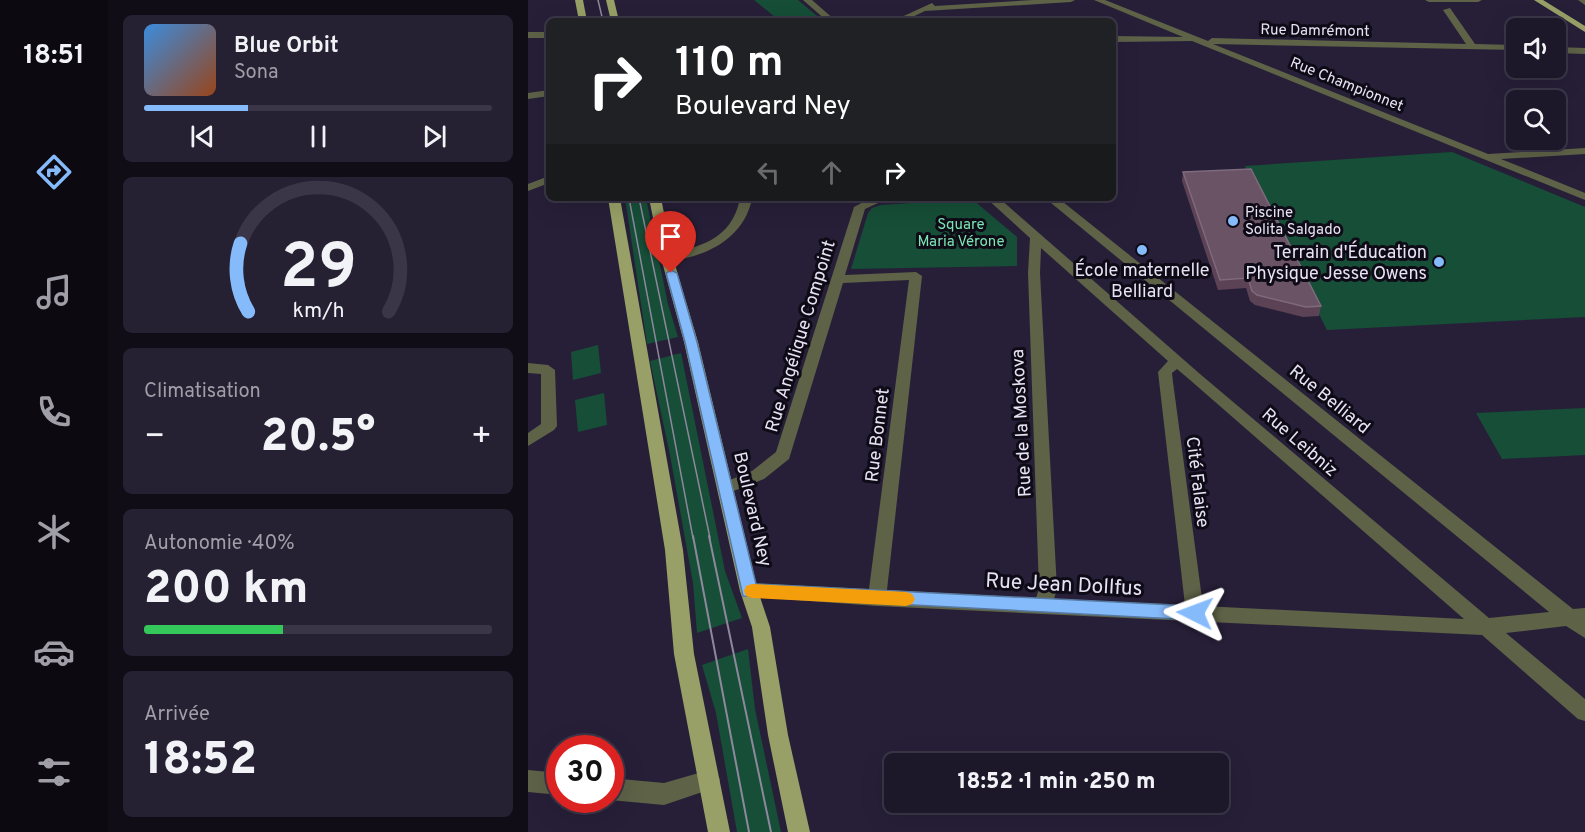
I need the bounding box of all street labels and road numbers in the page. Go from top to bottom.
street label: Rue Damrémont [1260,21,1370,42]
street label: Rue Championnet [1287,54,1406,117]
street label: Rue Angélique Compoint [761,238,842,435]
street label: Rue de la Moskova [1007,348,1038,498]
street label: Rue Belliard [1284,360,1374,440]
street label: Rue Bonnet [861,387,896,484]
street label: Rue Leibniz [1256,404,1342,483]
street label: Cité Falaise [1180,435,1214,529]
street label: Boulevard Ney [727,450,776,569]
street label: Rue Jean Dollfus [985,568,1143,603]

